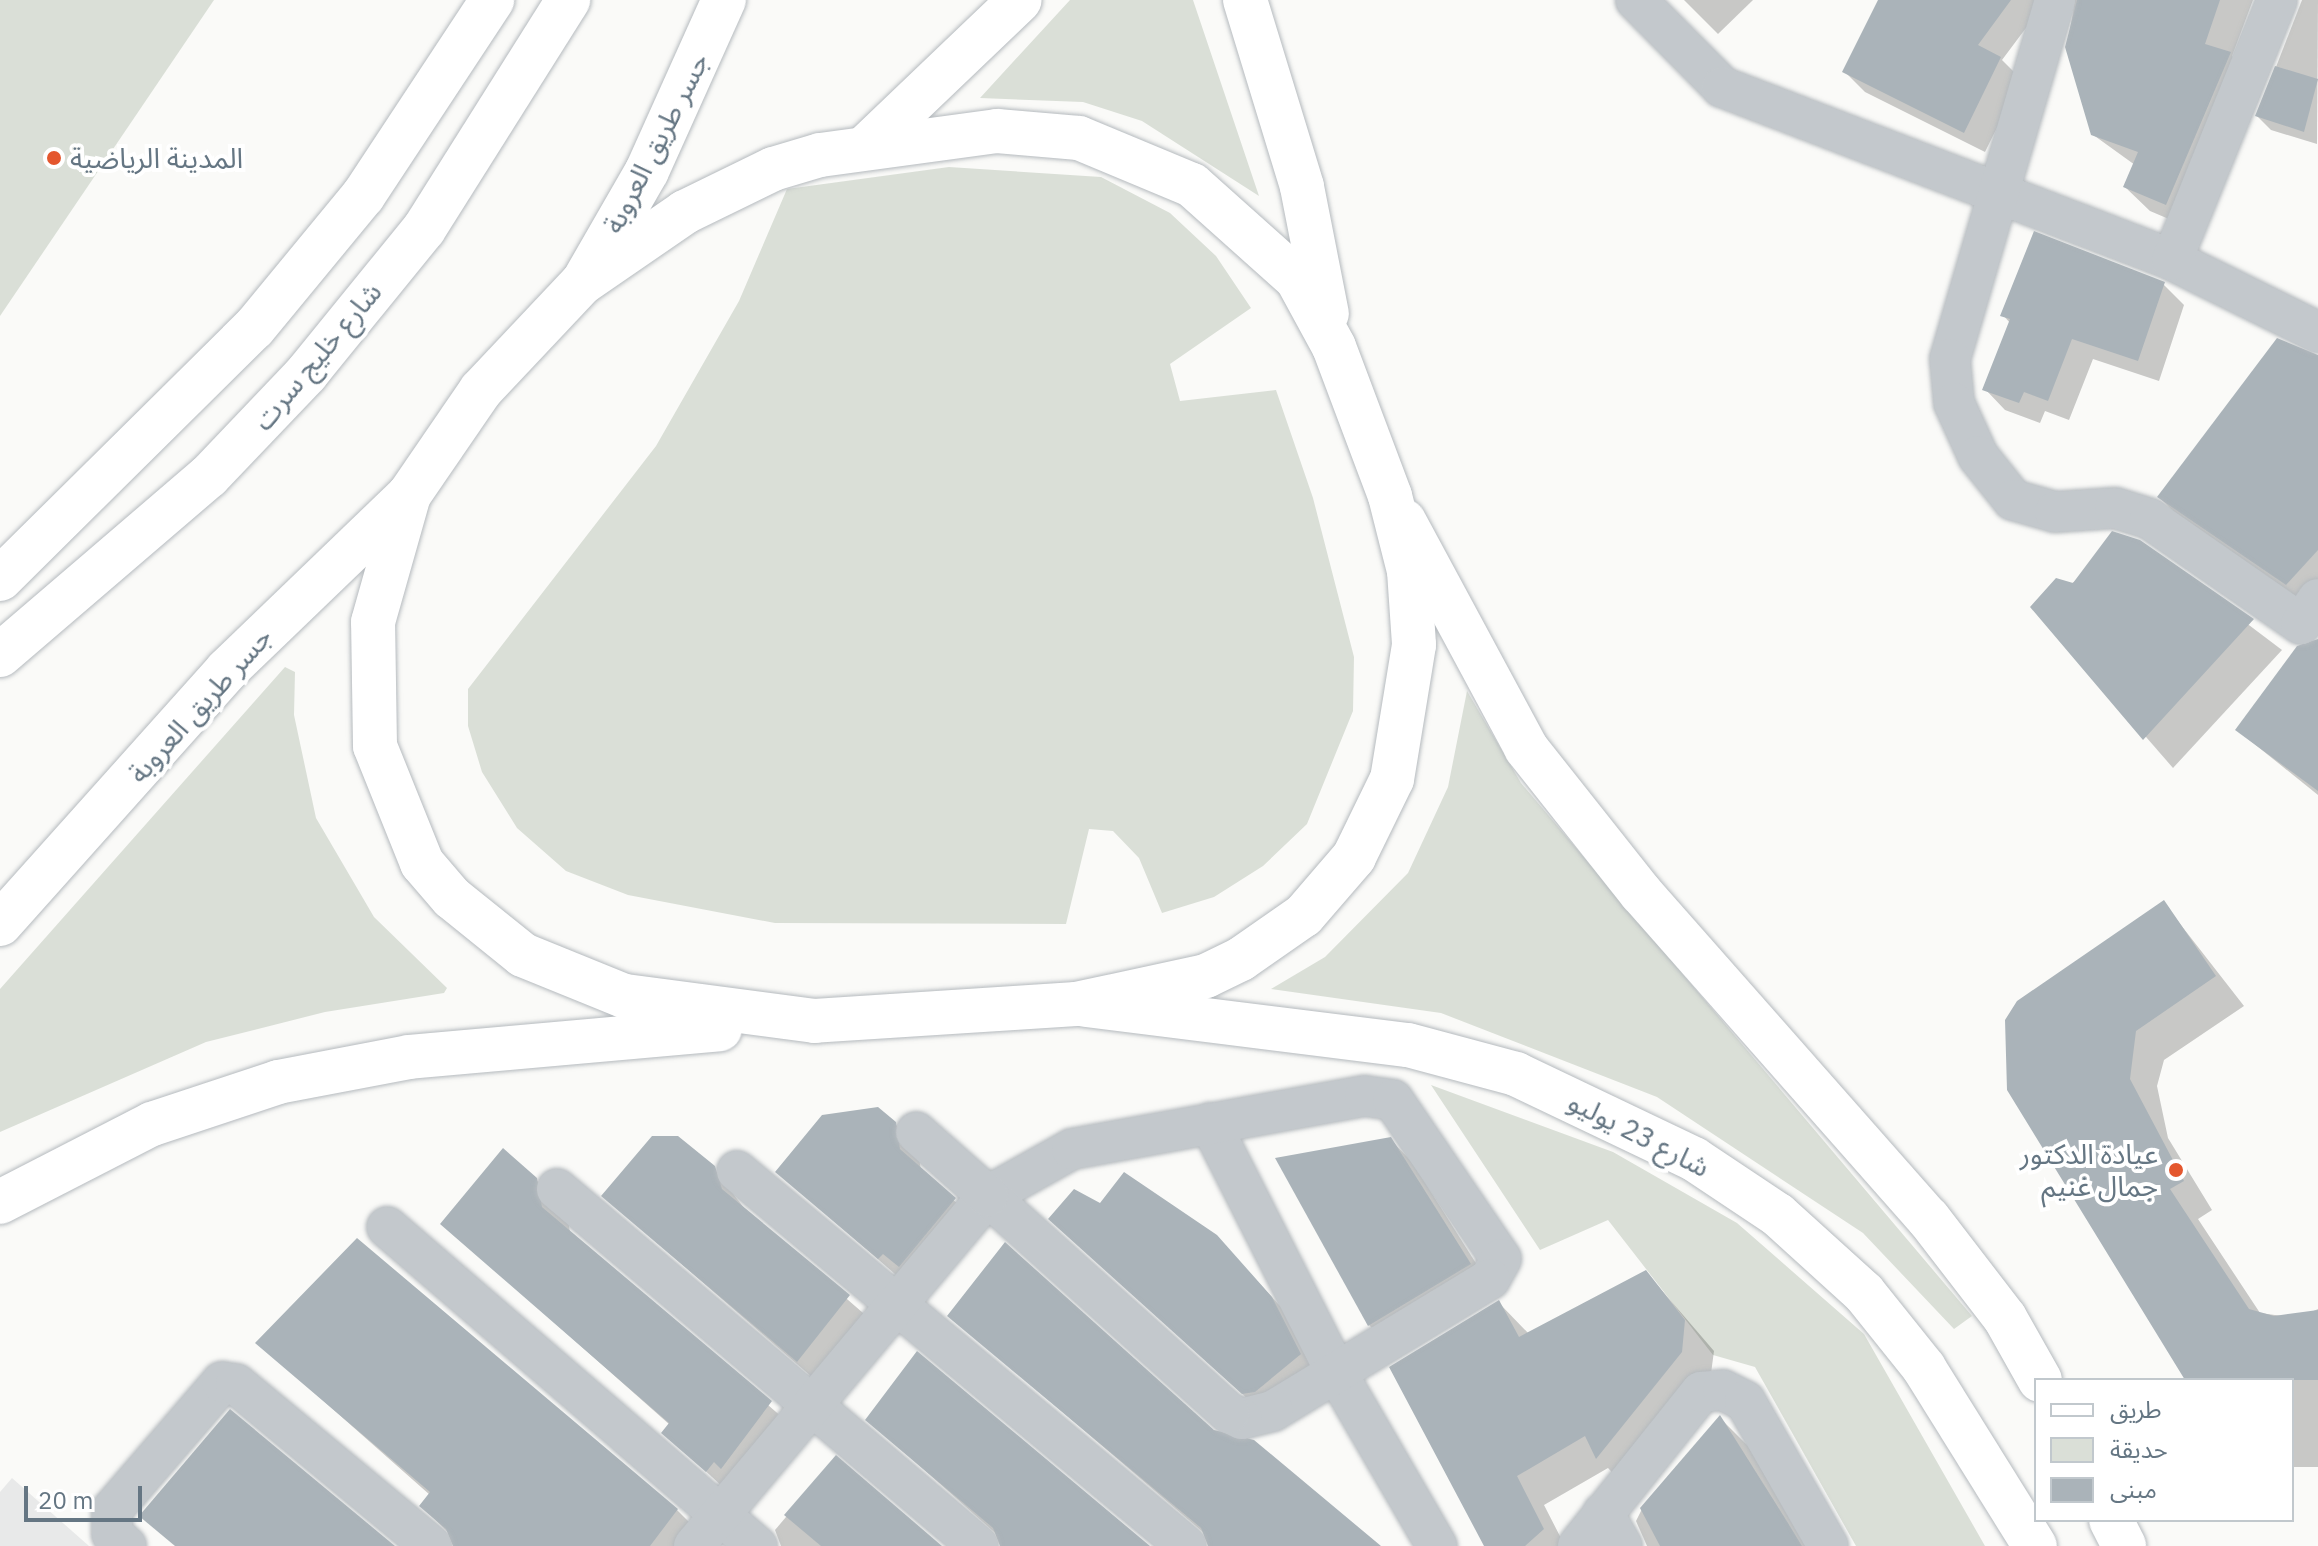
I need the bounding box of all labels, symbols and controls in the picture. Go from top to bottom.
street label: جسر طريق العروبة [596,47,716,239]
place label: المدينة الرياضية [70,141,243,175]
marker: المدينة الرياضية [45,149,63,167]
street label: شارع خليج سرت [246,275,388,437]
street label: جسر طريق العروبة [121,620,279,790]
street label: شارع 23 يوليو [1563,1084,1715,1184]
place label: عيادة الدكتور جمال غنيم [2020,1137,2158,1203]
marker: عيادة الدكتور جمال غنيم [2165,1159,2187,1181]
legend [2034,1378,2294,1522]
text: طريق [2110,1393,2162,1425]
text: حديقة [2110,1433,2168,1465]
scale bar [28,1470,146,1520]
text: مبنى [2110,1473,2157,1505]
text: 20 m [38,1484,93,1516]

